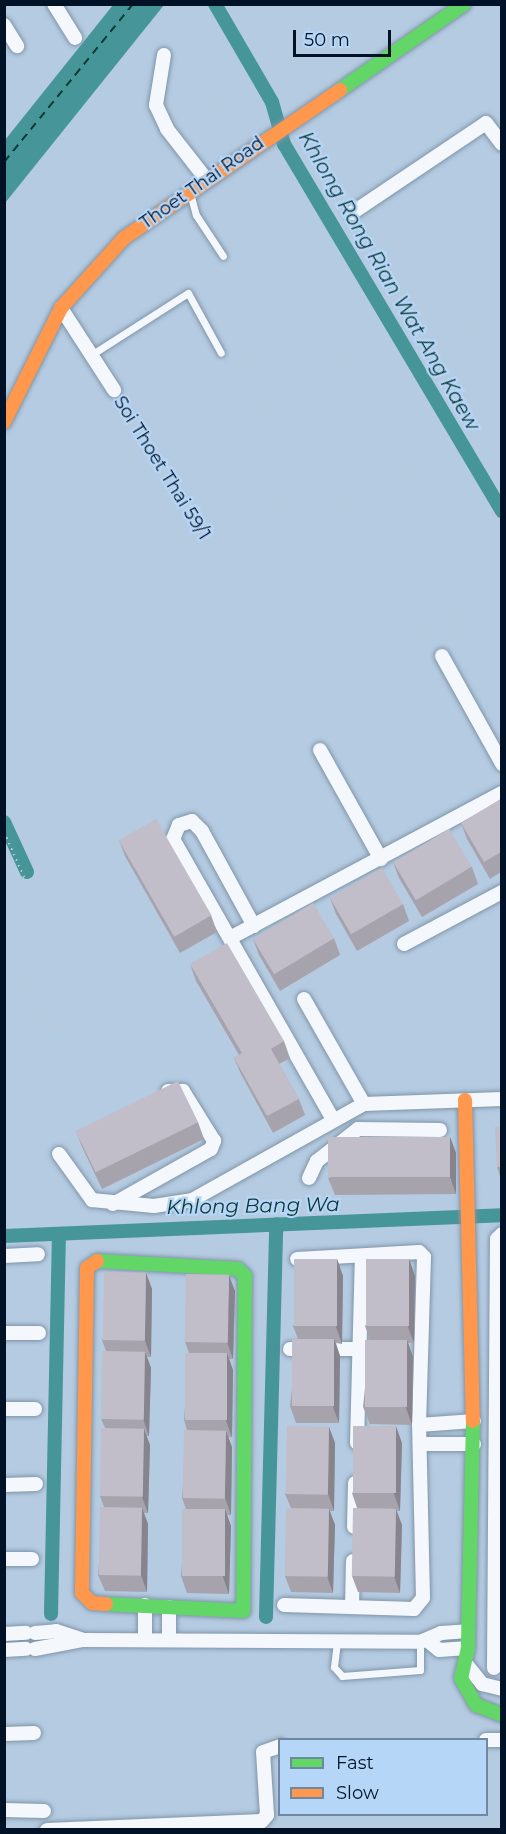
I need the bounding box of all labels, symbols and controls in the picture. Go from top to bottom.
scale bar [296,18,394,56]
text: 50 m [304,29,350,51]
water label: Khlong Rong Rian Wat Ang Kaew [293,127,485,435]
street label: Thoet Thai Road [136,132,268,234]
street label: Soi Thoet Thai 59/1 [109,392,215,544]
water label: Khlong Bang Wa [166,1192,340,1220]
legend [278,1738,488,1816]
text: Fast [336,1752,374,1774]
text: Slow [336,1782,379,1804]

